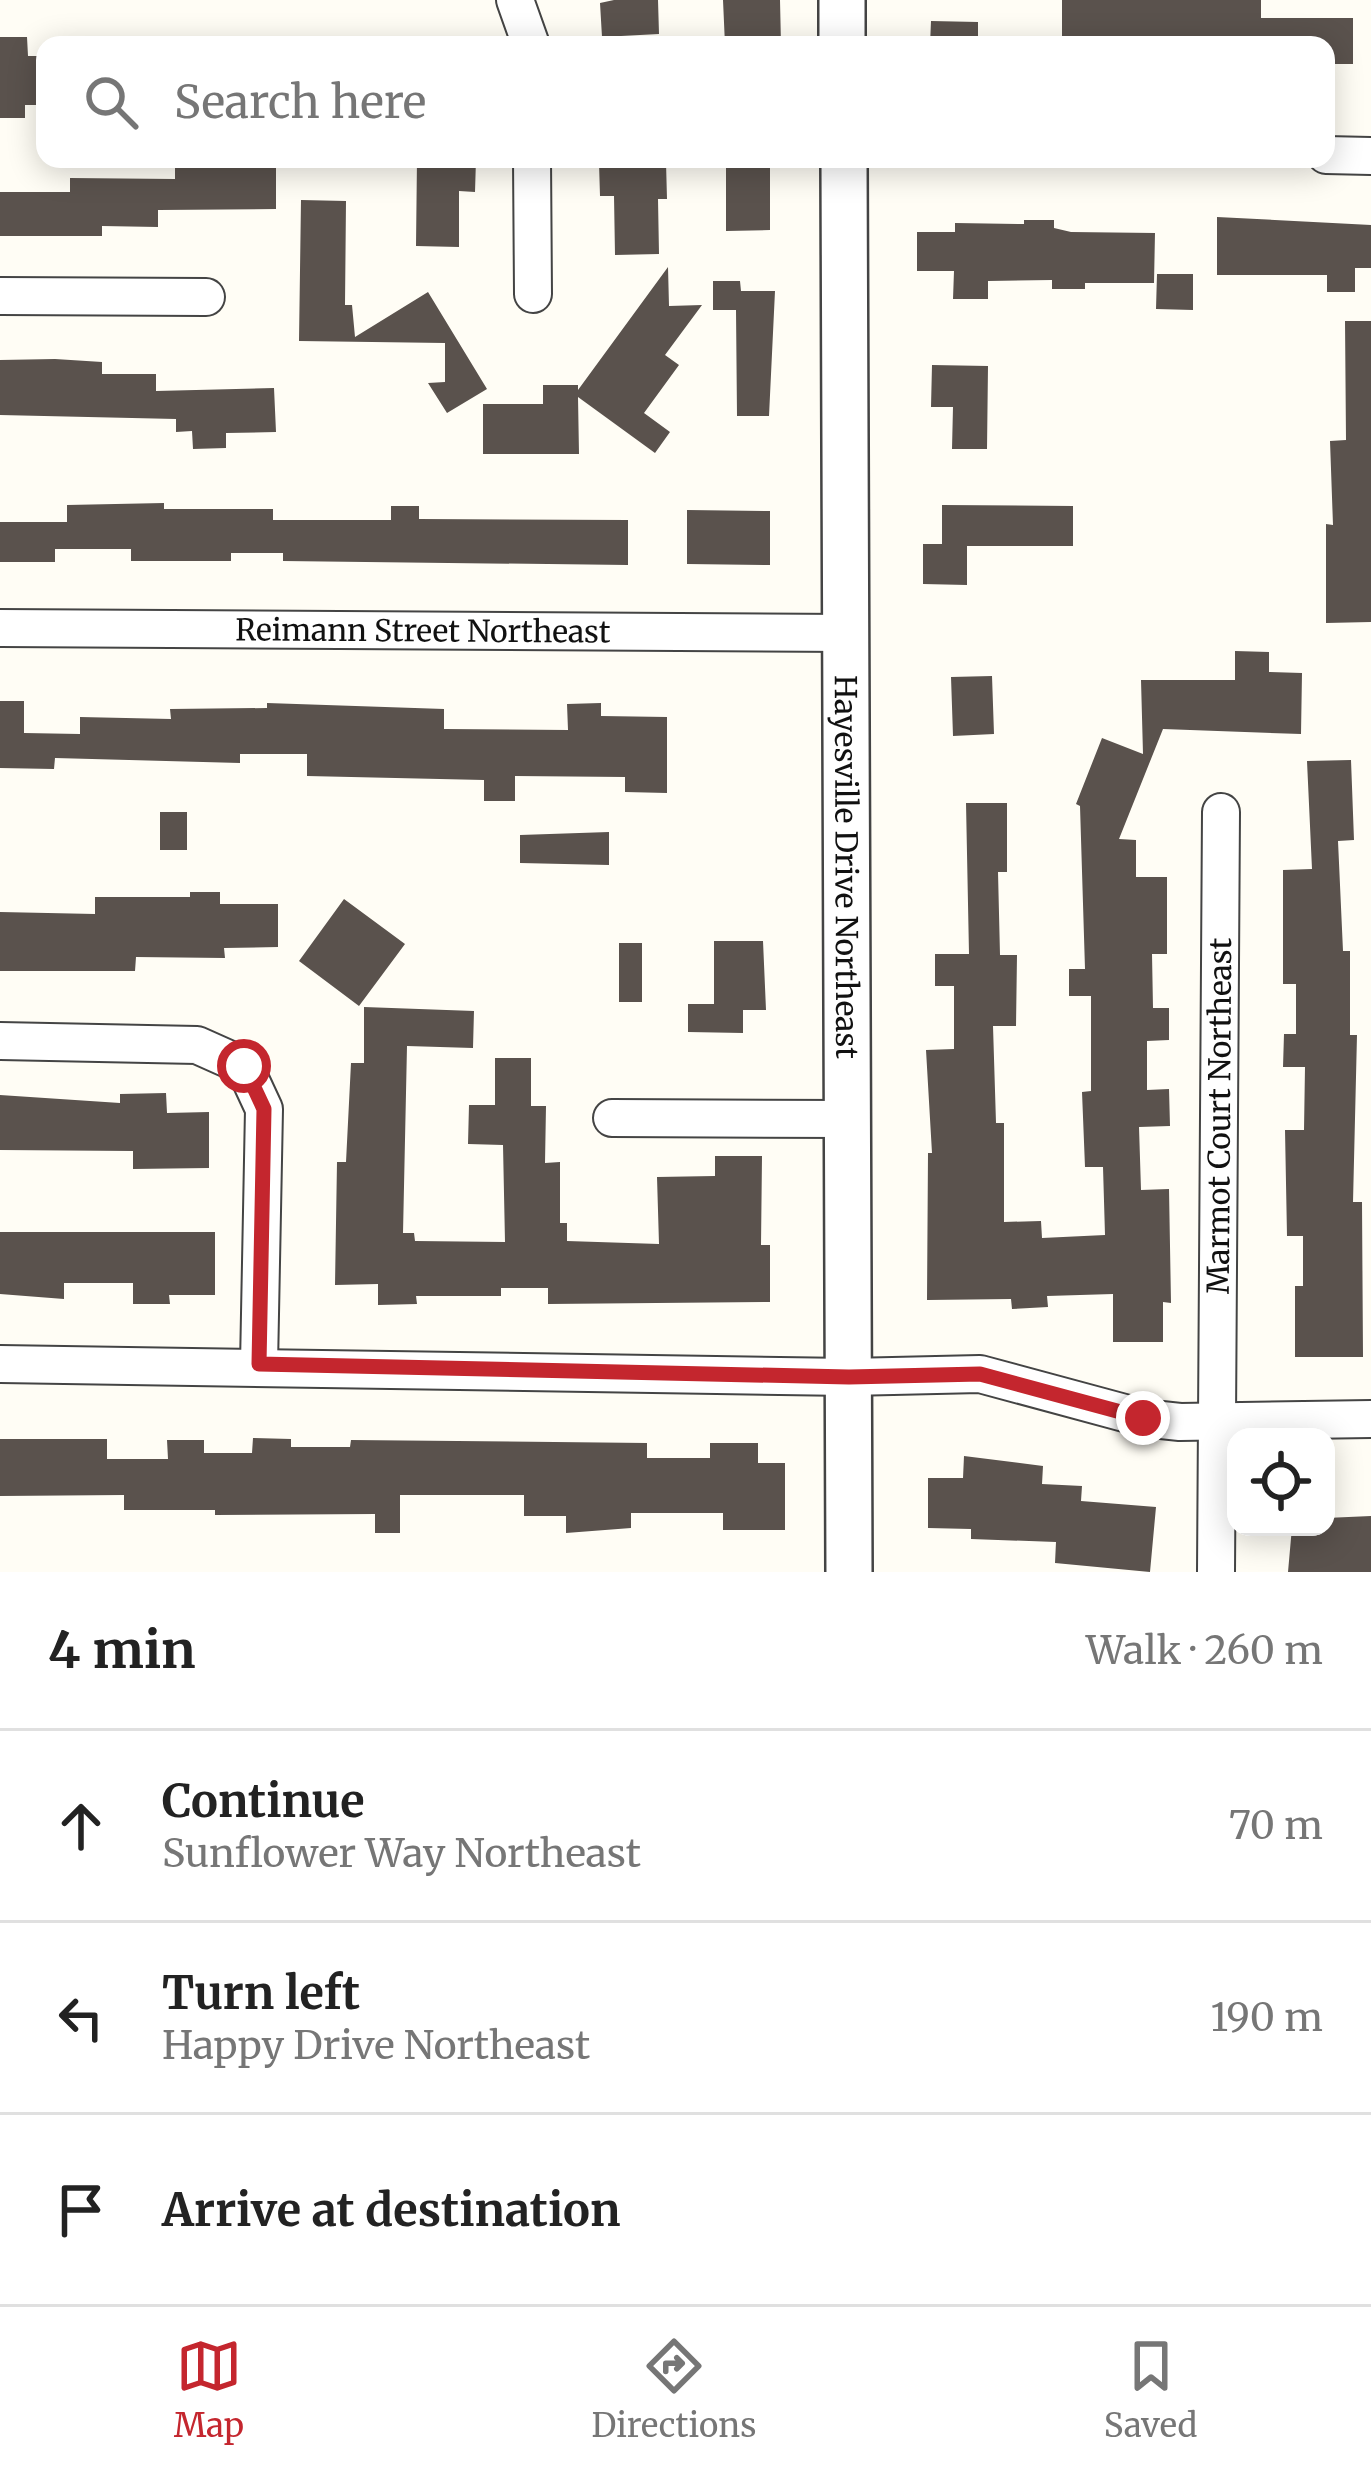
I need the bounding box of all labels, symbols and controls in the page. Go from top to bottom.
search box [36,36,1335,168]
icon: search [78,69,144,135]
text: Search here [174,74,426,130]
street label: Reimann Street Northeast [235,610,611,651]
street label: Hayesville Drive Northeast [827,675,866,1059]
street label: Marmot Court Northeast [1199,937,1239,1294]
route start [217,1039,271,1093]
route end [1116,1391,1170,1445]
map controls [1227,1428,1335,1536]
button: locate [1227,1428,1335,1536]
text: 4 min [48,1618,196,1682]
text: Walk · 260 m [1086,1626,1323,1675]
text: Continue [162,1773,364,1829]
icon: ahead [48,1793,114,1859]
text: 70 m [1229,1801,1323,1850]
text: Sunflower Way Northeast [162,1829,641,1878]
text: Turn left [162,1965,360,2021]
icon: left [48,1985,114,2051]
text: 190 m [1211,1993,1323,2042]
text: Happy Drive Northeast [162,2021,590,2070]
icon: arrive [48,2177,114,2243]
text: Arrive at destination [162,2182,620,2238]
tab: Map [174,2333,244,2446]
tab: Directions [591,2333,756,2446]
tab: Saved [1104,2333,1197,2446]

